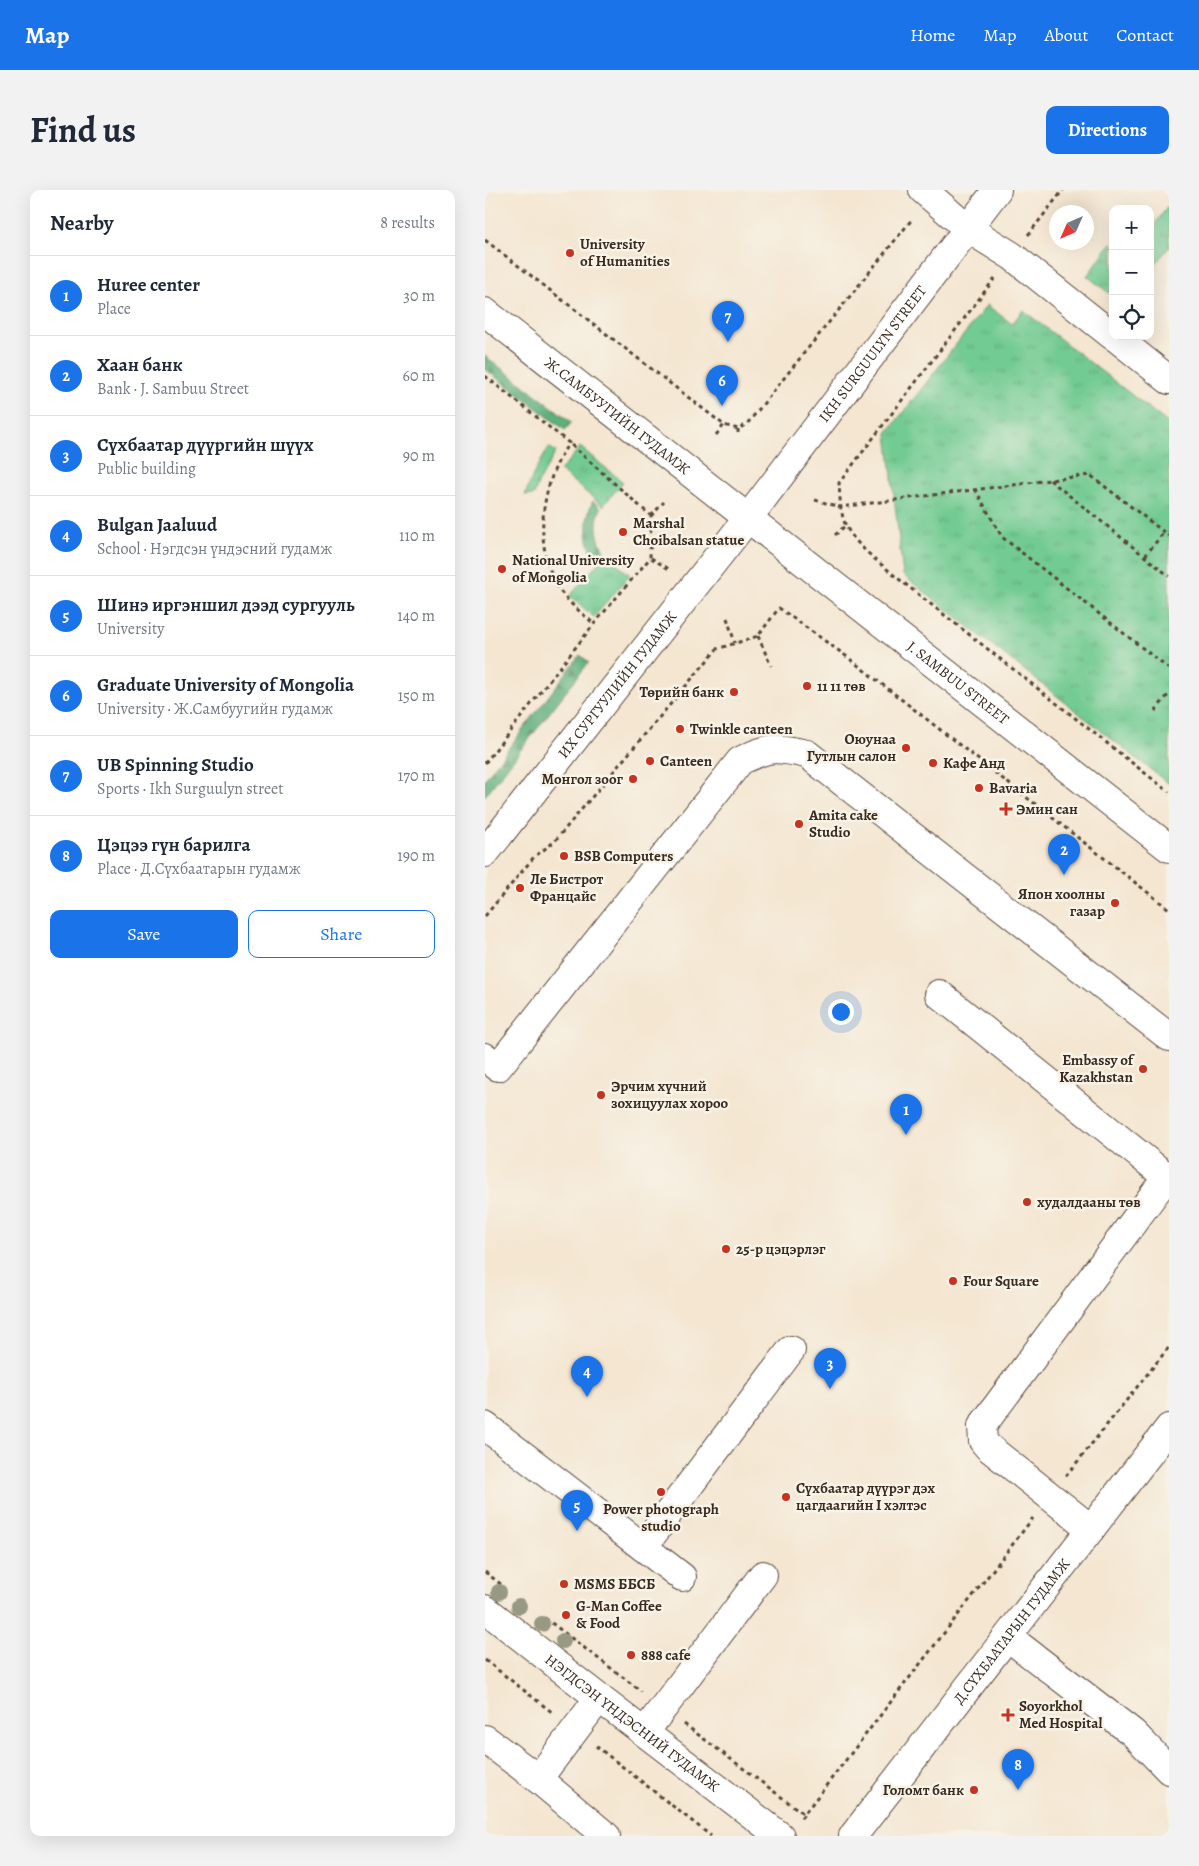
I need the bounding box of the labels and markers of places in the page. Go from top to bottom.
place label: University of Humanities [580,234,670,271]
marker: University of Humanities [564,247,576,259]
pin: 7 [712,301,744,342]
pin: 6 [706,365,738,406]
place label: Marshal Choibalsan statue [633,513,744,550]
marker: Marshal Choibalsan statue [617,526,629,538]
place label: National University of Mongolia [512,550,635,587]
marker: National University of Mongolia [496,563,508,575]
place label: 11 11 төв [817,676,866,696]
marker: 11 11 төв [801,680,813,692]
place label: Төрийн банк [639,682,724,702]
marker: Төрийн банк [728,686,740,698]
place label: Twinkle canteen [690,719,793,739]
marker: Twinkle canteen [674,723,686,735]
place label: Оюунаа Гутлын салон [807,729,897,766]
marker: Оюунаа Гутлын салон [900,742,912,754]
place label: Canteen [660,751,713,771]
place label: Кафе Анд [943,753,1005,773]
marker: Canteen [644,755,656,767]
marker: Кафе Анд [927,757,939,769]
place label: Монгол зоог [542,769,623,789]
marker: Монгол зоог [627,773,639,785]
place label: Bavaria [989,778,1038,798]
marker: Bavaria [973,782,985,794]
place label: Эмин сан [1016,799,1078,819]
marker: Эмин сан [1000,803,1012,815]
place label: Amita cake Studio [808,805,878,842]
marker: Amita cake Studio [793,818,805,830]
pin: 2 [1048,834,1080,875]
place label: BSB Computers [574,846,673,866]
marker: BSB Computers [558,850,570,862]
place label: Ле Бистрот Францайс [530,869,604,906]
marker: Ле Бистрот Францайс [514,882,526,894]
place label: Япон хоолны газар [1018,884,1105,921]
marker: Япон хоолны газар [1109,897,1121,909]
place label: Embassy of Kazakhstan [1059,1050,1135,1087]
marker: Embassy of Kazakhstan [1137,1063,1149,1075]
place label: Эрчим хүчний зохицуулах хороо [611,1076,729,1113]
marker: Эрчим хүчний зохицуулах хороо [595,1089,607,1101]
pin: 1 [890,1094,922,1135]
place label: худалдааны төв [1037,1192,1141,1212]
marker: худалдааны төв [1021,1196,1033,1208]
place label: 25-р цэцэрлэг [736,1239,826,1259]
marker: 25-р цэцэрлэг [720,1243,732,1255]
place label: Four Square [963,1271,1039,1291]
marker: Four Square [947,1275,959,1287]
pin: 3 [814,1348,846,1389]
pin: 4 [571,1356,603,1397]
place label: Сүхбаатар дүүрэг дэх цагдаагийн I хэлтэс [796,1478,935,1515]
marker: Power photograph studio [655,1486,667,1498]
pin: 5 [561,1490,593,1531]
marker: Сүхбаатар дүүрэг дэх цагдаагийн I хэлтэс [780,1491,792,1503]
place label: Power photograph studio [603,1499,719,1536]
place label: MSMS ББСБ [574,1574,655,1594]
marker: MSMS ББСБ [558,1578,570,1590]
place label: G-Man Coffee & Food [576,1596,662,1633]
marker: G-Man Coffee & Food [560,1609,572,1621]
place label: 888 cafe [641,1645,691,1665]
marker: 888 cafe [625,1649,637,1661]
place label: Soyorkhol Med Hospital [1019,1696,1102,1733]
marker: Soyorkhol Med Hospital [1001,1708,1015,1722]
pin: 8 [1002,1749,1034,1790]
place label: Голомт банк [883,1780,964,1800]
marker: Голомт банк [968,1784,980,1796]

